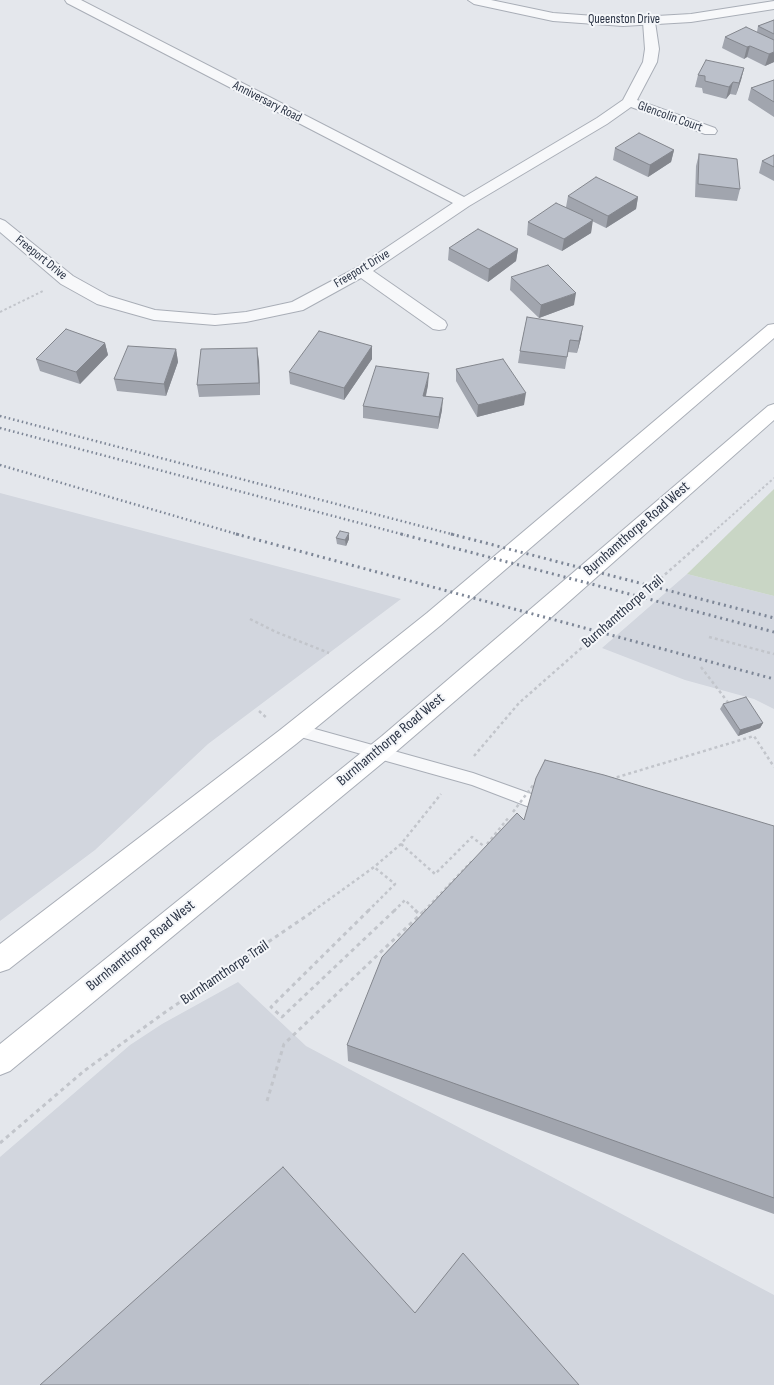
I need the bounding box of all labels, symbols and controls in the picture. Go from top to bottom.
street label: Queenston Drive [588,12,660,28]
street label: Anniversary Road [230,78,304,126]
street label: Glencolin Court [635,98,705,136]
street label: Freeport Drive [12,232,70,284]
street label: Freeport Drive [331,246,393,292]
street label: Burnhamthorpe Road West [580,478,694,580]
street label: Burnhamthorpe Trail [579,572,667,652]
street label: Burnhamthorpe Road West [334,690,448,790]
street label: Burnhamthorpe Road West [83,897,199,995]
street label: Burnhamthorpe Trail [178,937,272,1009]

